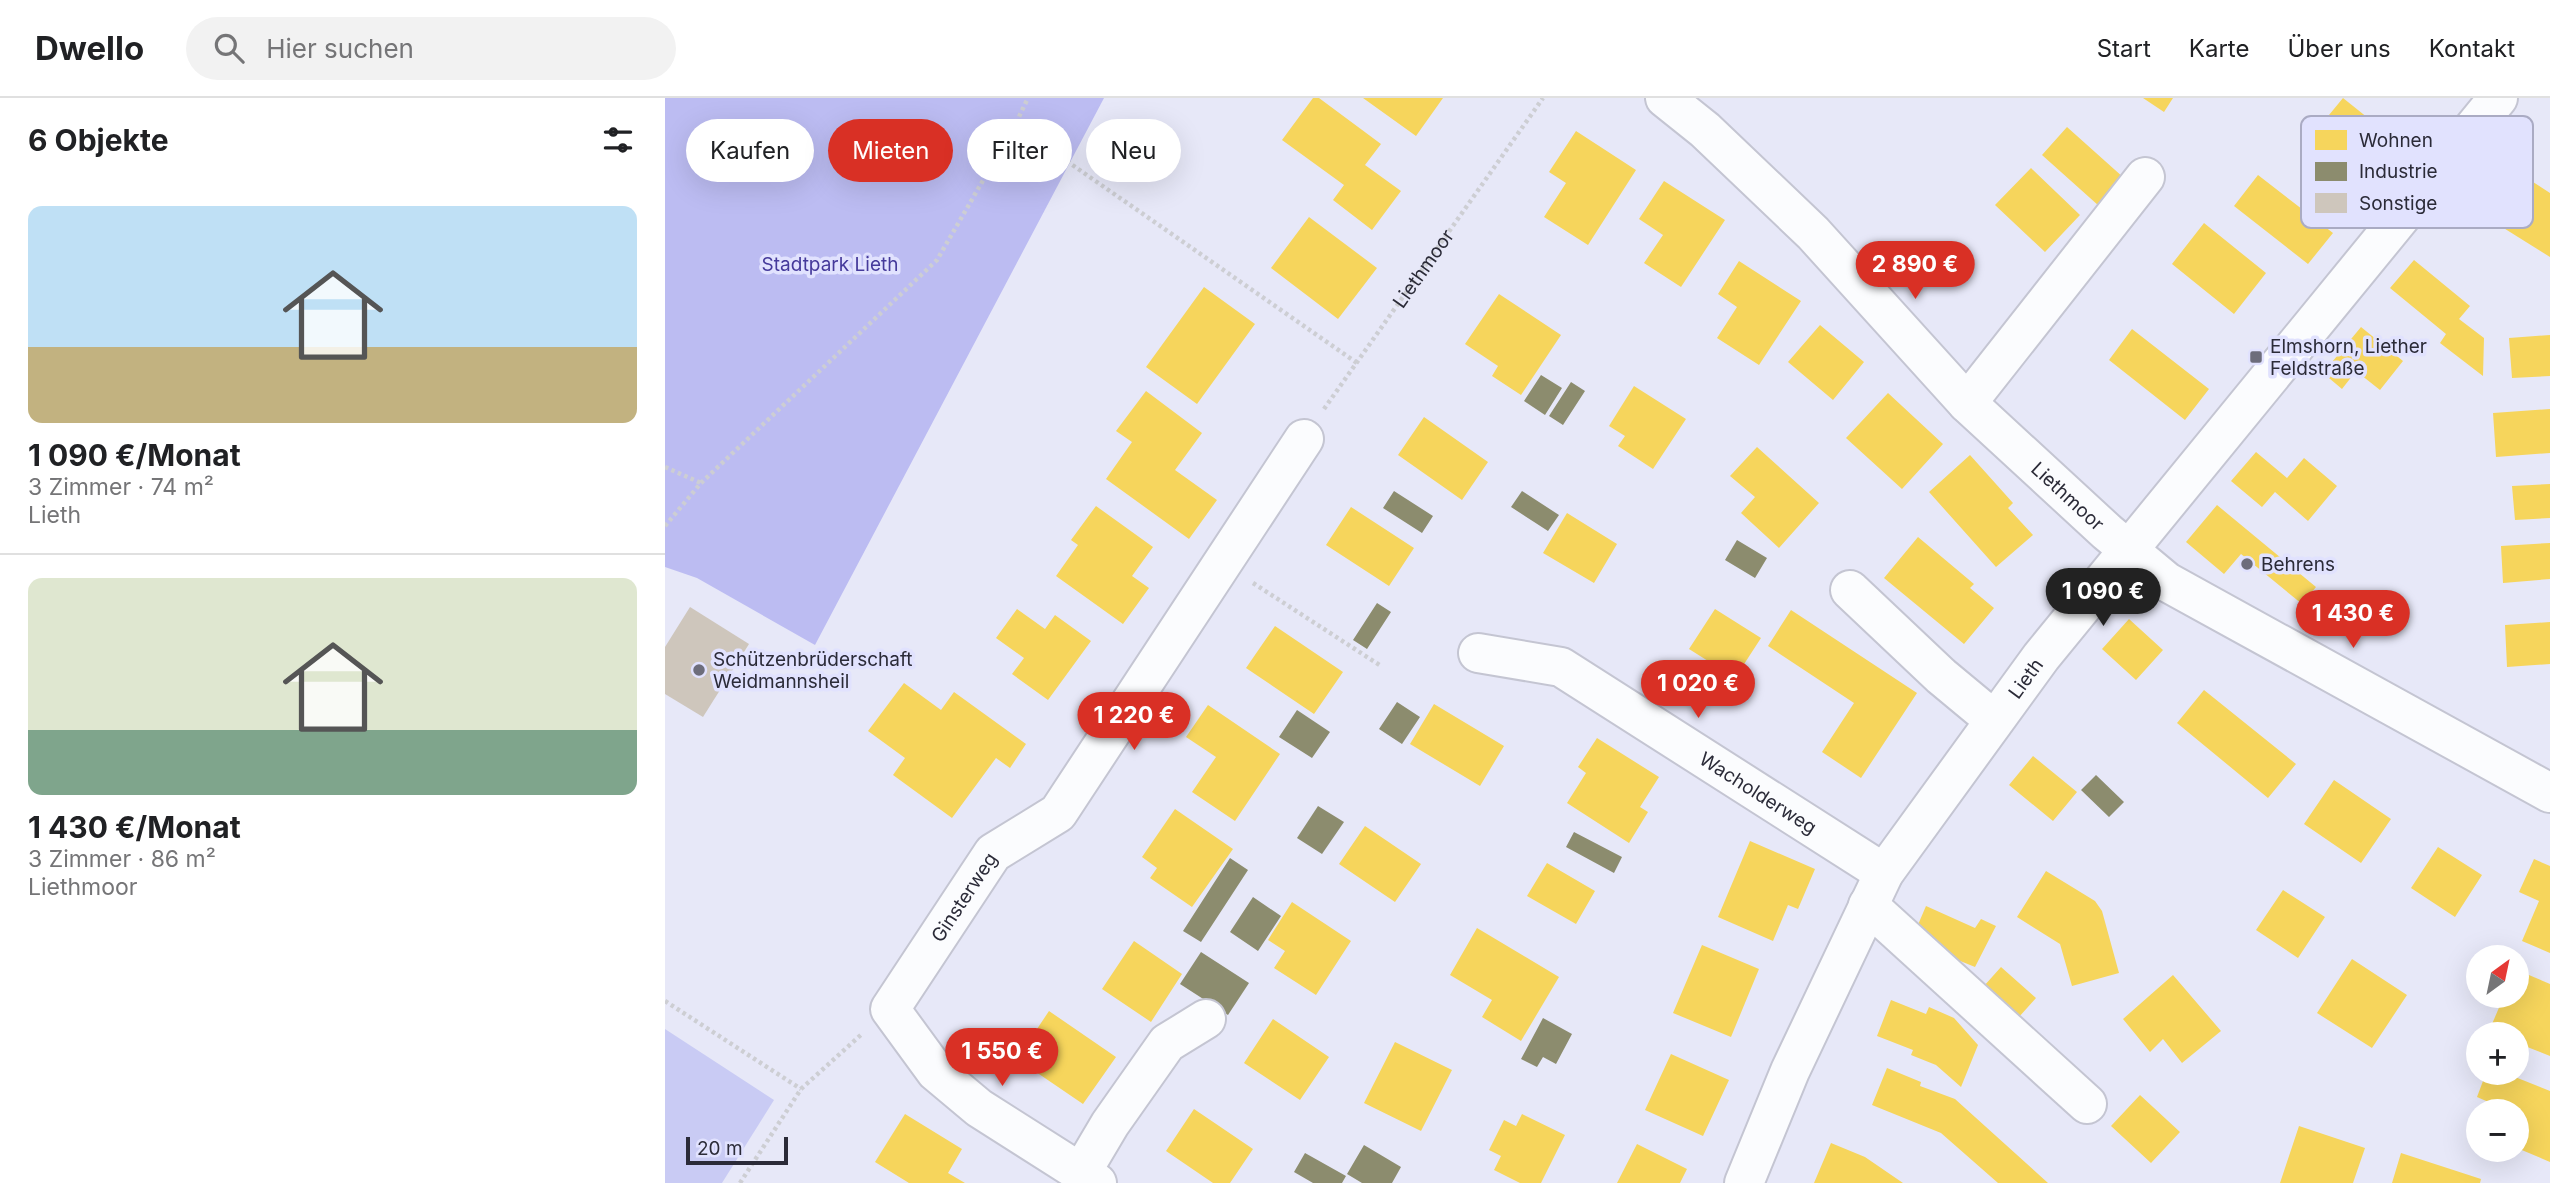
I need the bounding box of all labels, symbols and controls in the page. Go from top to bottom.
search box [186,17,676,80]
text: Dwello [35,28,144,68]
icon: search [210,29,248,67]
text: Hier suchen [266,33,414,64]
text: Start [2097,34,2151,63]
text: Karte [2189,34,2249,63]
text: Über uns [2287,34,2391,63]
text: Kontakt [2429,34,2515,63]
legend [2301,116,2533,228]
chip: Kaufen [686,119,814,182]
chip: Mieten [828,119,953,182]
chip: Filter [967,119,1072,182]
chip: Neu [1086,119,1181,182]
icon: filters [599,121,637,159]
text: 6 Objekte [28,122,169,158]
text: Wohnen [2359,129,2433,152]
text: Industrie [2359,160,2438,183]
text: Sonstige [2359,192,2437,215]
street label: Liethmoor [1388,225,1458,312]
pin: 2 890 € [1850,242,1980,301]
text: 2 890 € [1872,250,1958,278]
icon: home [270,252,396,378]
park label: Stadtpark Lieth [762,253,898,276]
place label: Elmshorn, Liether Feldstraße [2270,335,2427,380]
marker: Elmshorn, Liether Feldstraße [2248,349,2264,365]
text: 1 090 €/Monat [28,437,241,473]
street label: Liethmoor [2027,457,2109,535]
text: 3 Zimmer · 74 m² [28,473,214,501]
text: Lieth [28,501,81,529]
place label: Behrens [2261,553,2335,576]
marker: Behrens [2239,556,2255,572]
pin: 1 090 € [2038,568,2168,628]
text: 1 090 € [2062,577,2144,605]
pin: 1 430 € [2288,590,2418,650]
text: 1 430 € [2312,599,2394,627]
icon: home [270,624,396,750]
place label: Schützenbrüderschaft Weidmannsheil [713,648,913,693]
street label: Lieth [2003,654,2048,703]
pin: 1 020 € [1633,660,1763,720]
marker: Schützenbrüderschaft Weidmannsheil [691,662,707,678]
text: 1 020 € [1657,669,1739,697]
pin: 1 220 € [1069,692,1199,752]
text: 1 220 € [1093,701,1175,729]
street label: Wacholderweg [1695,747,1821,839]
text: 1 430 €/Monat [28,809,241,845]
text: 3 Zimmer · 86 m² [28,845,216,873]
street label: Ginsterweg [926,848,1002,946]
text: Liethmoor [28,873,138,901]
north arrow [2466,945,2529,1008]
map controls [2466,945,2529,1162]
button: + [2466,1022,2529,1085]
pin: 1 550 € [937,1028,1067,1088]
text: 1 550 € [961,1037,1043,1065]
button: − [2466,1099,2529,1162]
scale bar [686,1134,787,1166]
text: 20 m [697,1137,743,1160]

